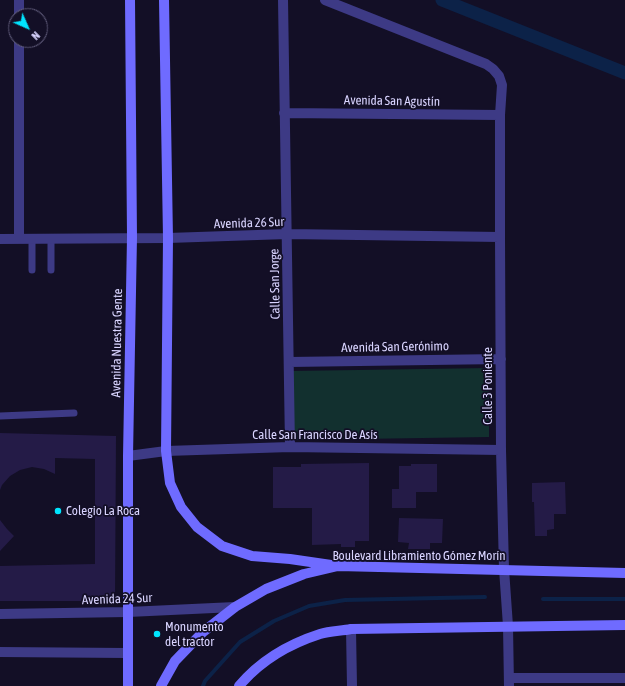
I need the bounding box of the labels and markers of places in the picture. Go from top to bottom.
place label: Colegio La Roca [66,503,140,519]
marker: Colegio La Roca [53,506,63,516]
place label: Monumento del tractor [165,619,224,650]
marker: Monumento del tractor [152,629,162,639]

